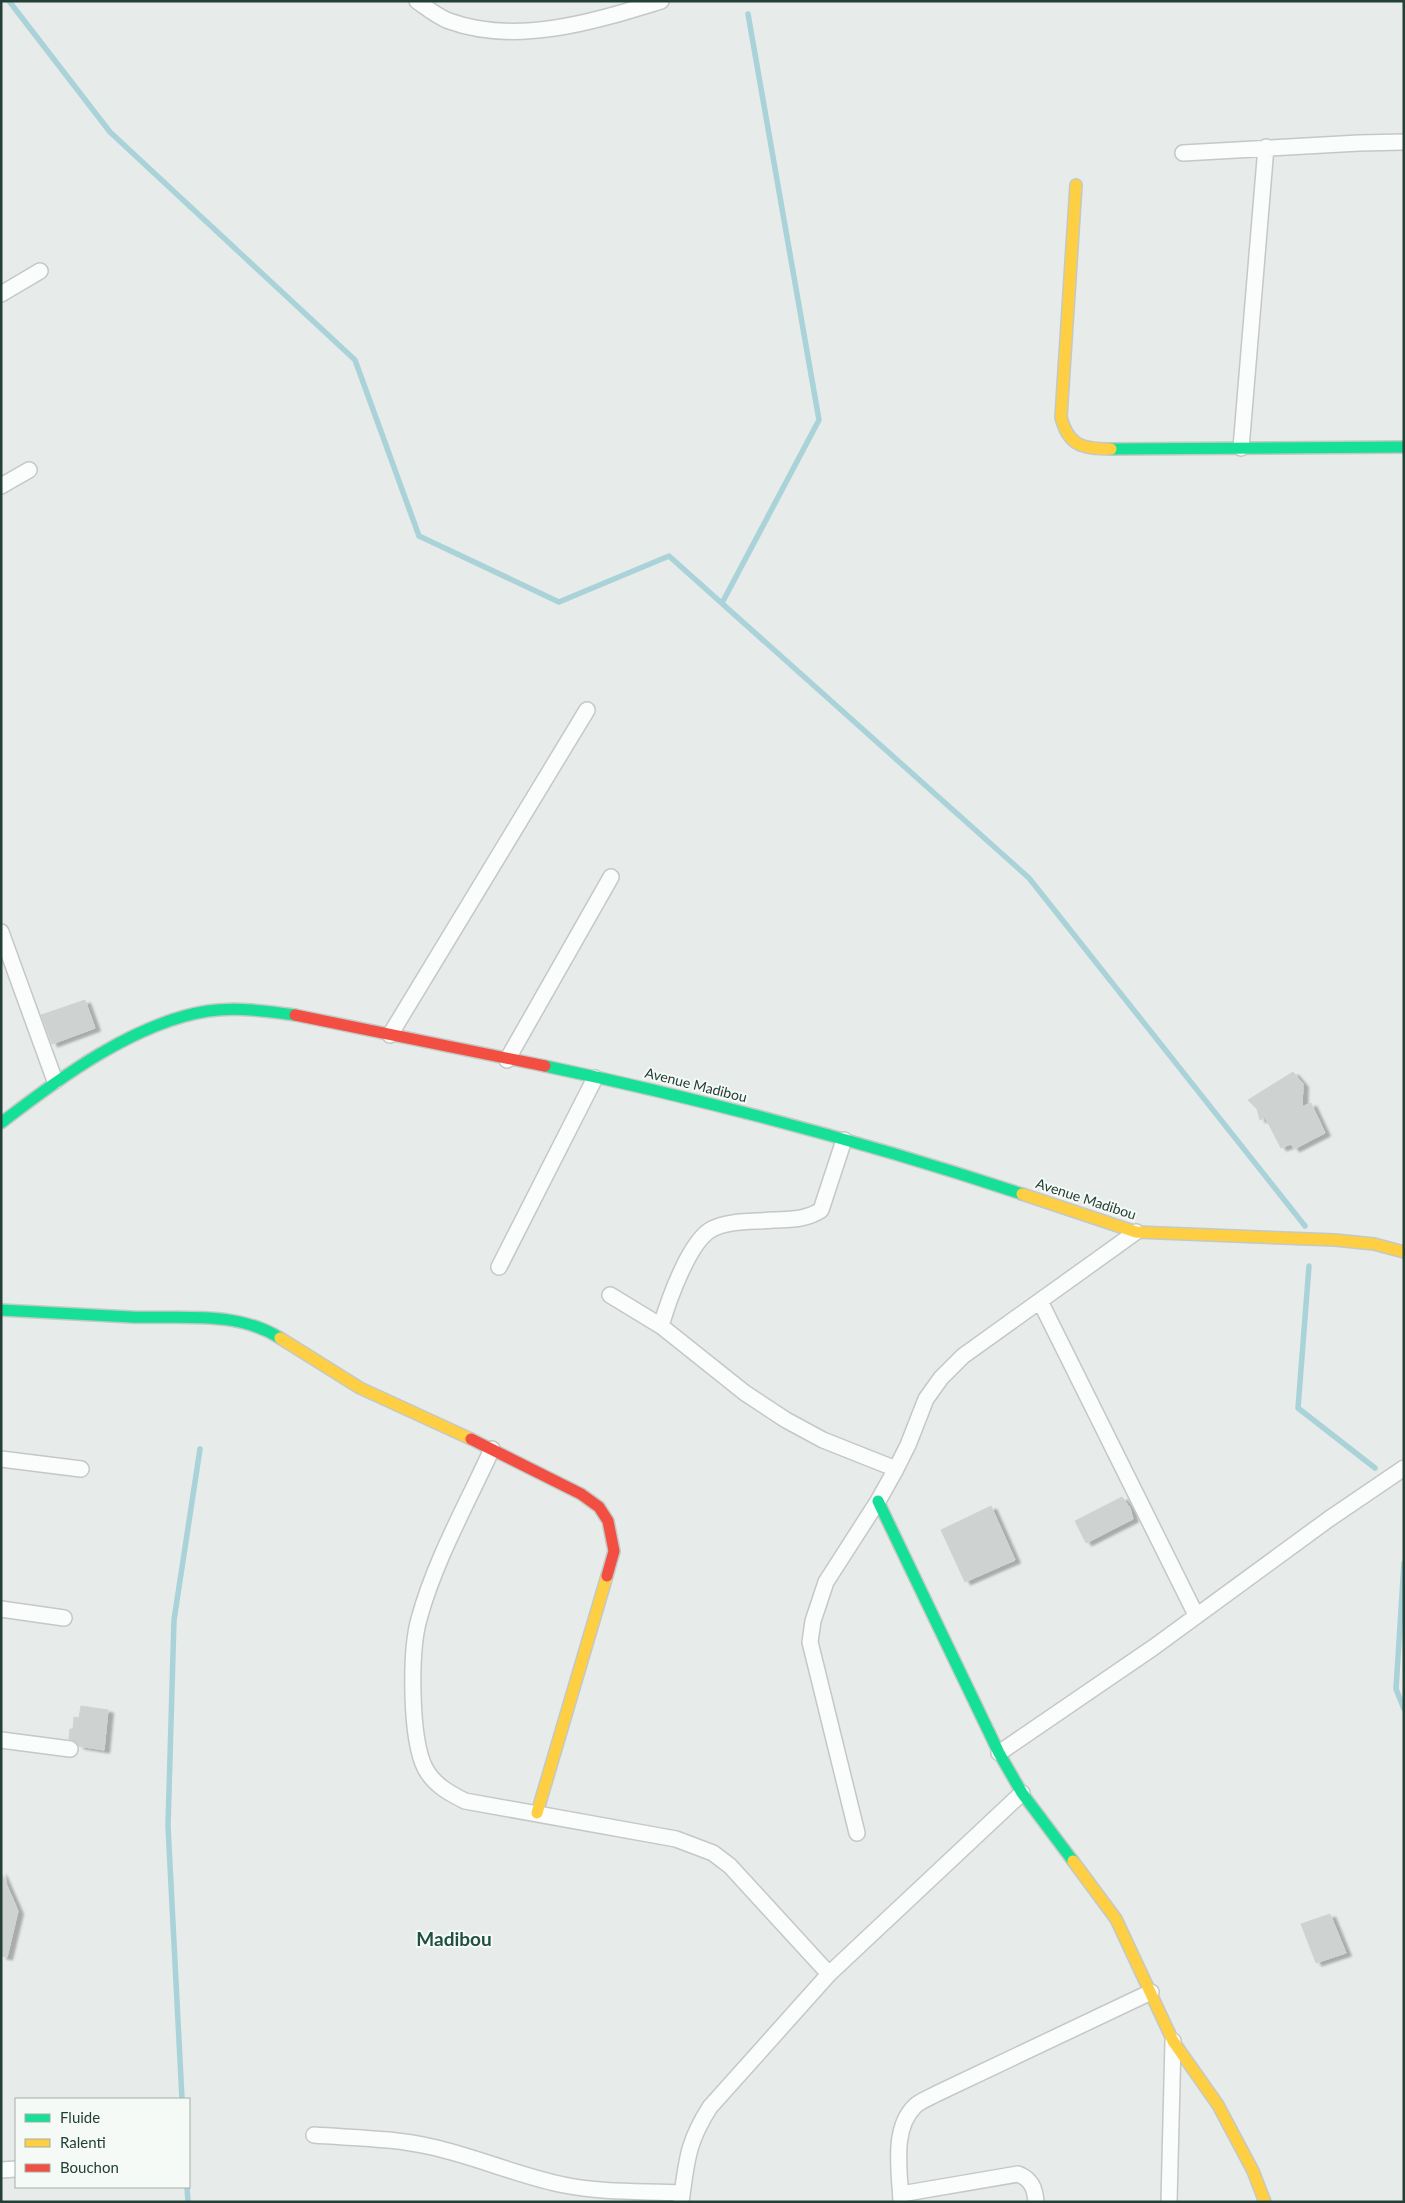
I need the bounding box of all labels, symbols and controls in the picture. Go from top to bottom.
street label: Avenue Madibou [643,1064,749,1105]
street label: Avenue Madibou [1034,1174,1138,1223]
district label: Madibou [416,1927,492,1950]
legend [15,2098,190,2188]
text: Fluide [60,2108,100,2126]
text: Ralenti [60,2133,106,2151]
text: Bouchon [60,2158,119,2176]

